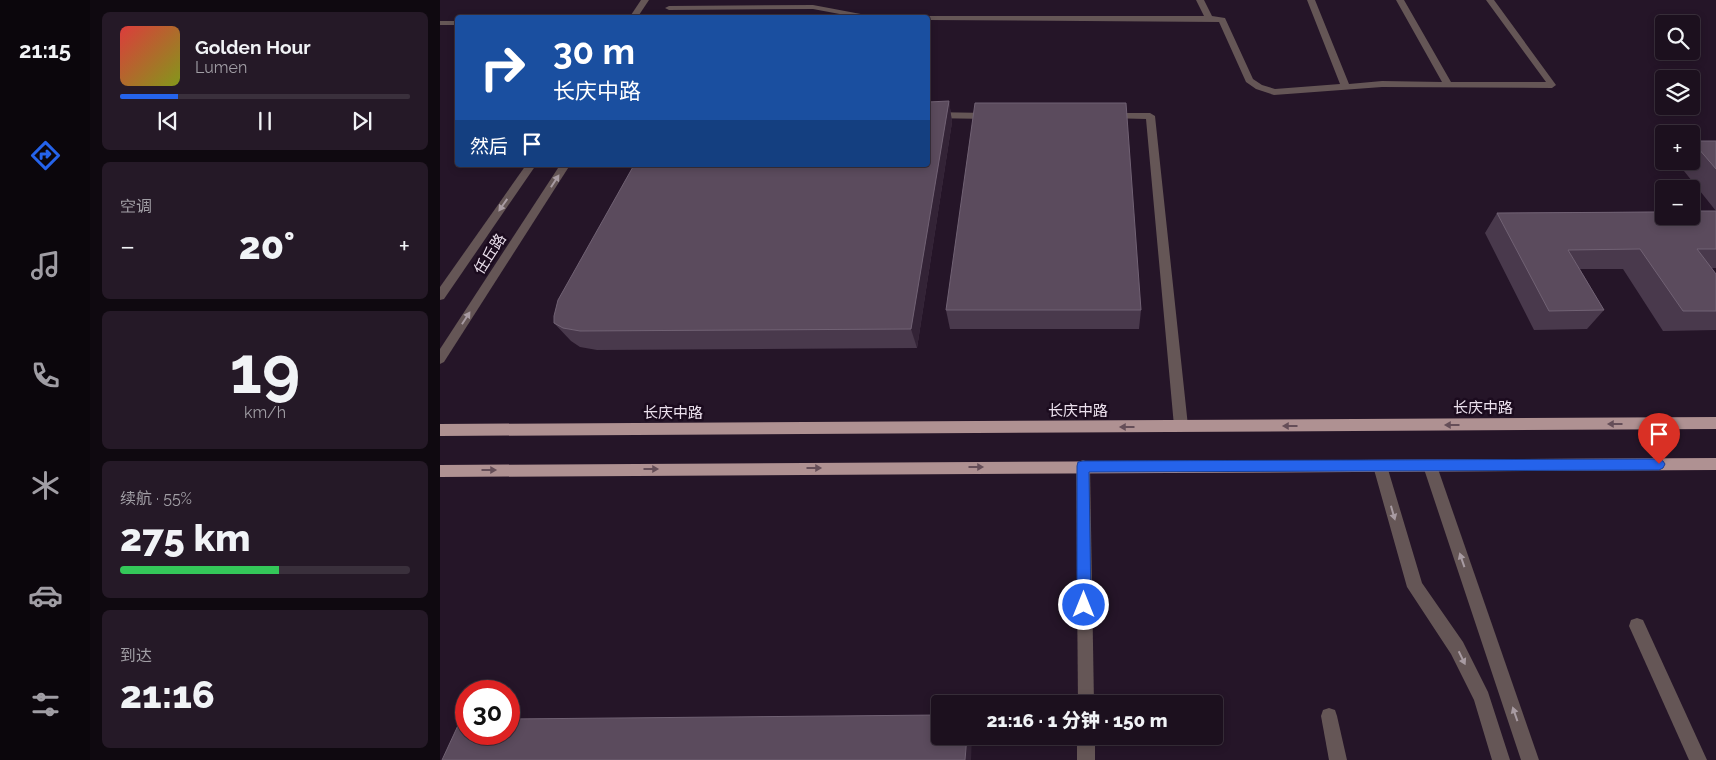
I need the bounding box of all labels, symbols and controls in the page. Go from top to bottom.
map controls [1655,15,1700,225]
button: search [1655,15,1700,60]
text: 30 m [553,31,635,72]
icon: right [470,35,535,100]
text: Golden Hour [195,36,311,58]
text: 21:15 [19,37,71,63]
text: Lumen [195,58,247,77]
button: layers [1655,70,1700,115]
text: 长庆中路 [553,78,641,104]
icon: previous [154,107,182,135]
icon: pause [251,107,279,135]
icon: next [348,107,376,135]
button: + [1655,125,1700,170]
icon: arrive [518,130,546,158]
text: 然后 [470,135,508,157]
icon: directions [28,138,63,173]
one-way arrow [550,174,559,188]
button: − [1655,180,1700,225]
text: 空调 [120,197,152,216]
one-way arrow [498,198,508,212]
text: 20° [239,223,295,268]
text: − [120,230,135,263]
text: + [398,230,410,263]
street label: 任丘路 [470,230,510,278]
icon: music [28,248,63,283]
one-way arrow [462,311,471,324]
text: 19 [230,332,300,408]
icon: phone [28,358,63,393]
street label: 长庆中路 [1453,399,1513,417]
street label: 长庆中路 [1048,402,1108,420]
text: km/h [244,403,286,422]
street label: 长庆中路 [643,404,703,422]
pin [1638,413,1680,464]
one-way arrow [1607,420,1623,428]
icon: arrive [1645,420,1673,448]
one-way arrow [1444,421,1460,429]
one-way arrow [1282,422,1298,430]
one-way arrow [1119,423,1135,431]
one-way arrow [968,463,984,471]
one-way arrow [806,464,822,472]
one-way arrow [643,465,659,473]
one-way arrow [481,466,497,474]
icon: climate [28,468,63,503]
text: 续航 · 55% [120,489,192,508]
one-way arrow [1390,505,1398,520]
text: 275 km [120,515,251,560]
one-way arrow [1458,552,1466,567]
icon: car [28,578,63,613]
position arrow [1057,578,1109,630]
text: 到达 [120,646,152,665]
one-way arrow [1458,651,1466,665]
text: 21:16 [120,672,215,717]
speed limit sign: 30 [455,680,520,745]
icon: filters [28,687,63,722]
one-way arrow [1510,706,1518,721]
text: 21:16 · 1 分钟 · 150 m [987,709,1167,731]

